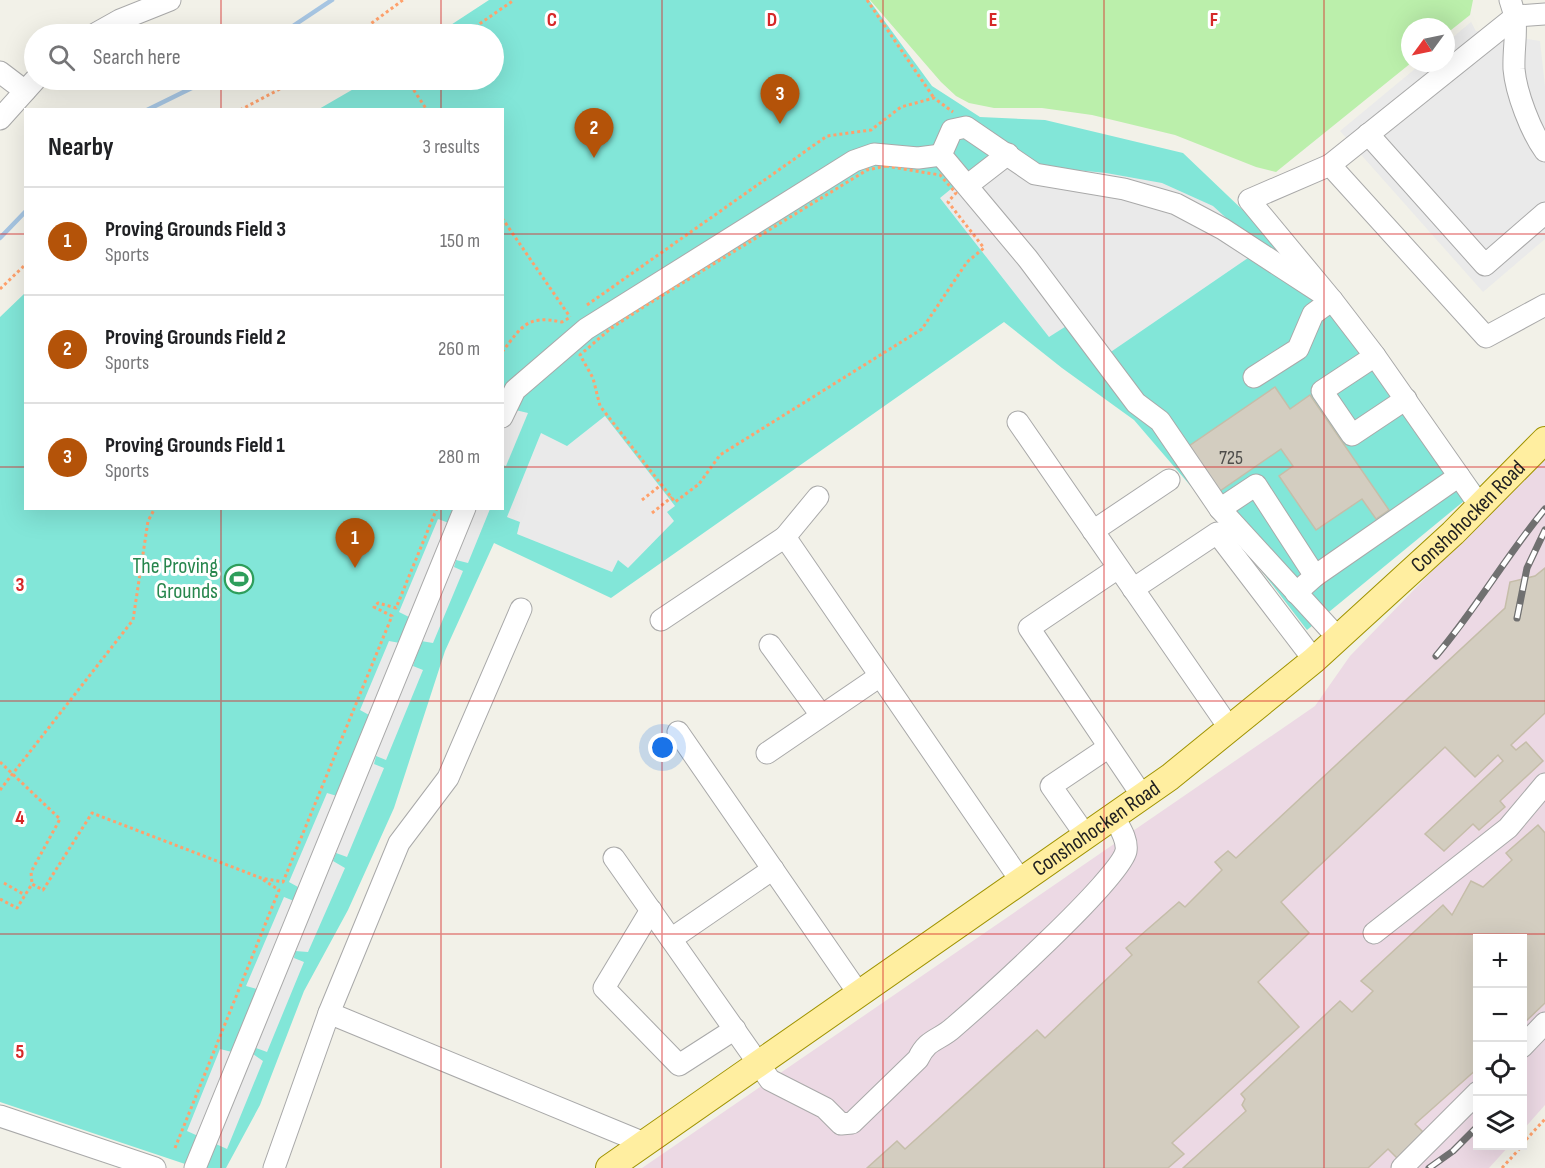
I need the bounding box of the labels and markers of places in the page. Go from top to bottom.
pin: 3 [760,74,800,124]
pin: 2 [574,108,614,158]
pin: 1 [336,518,374,568]
place label: The Proving Grounds [133,553,218,605]
sports icon: The Proving Grounds [223,563,255,595]

